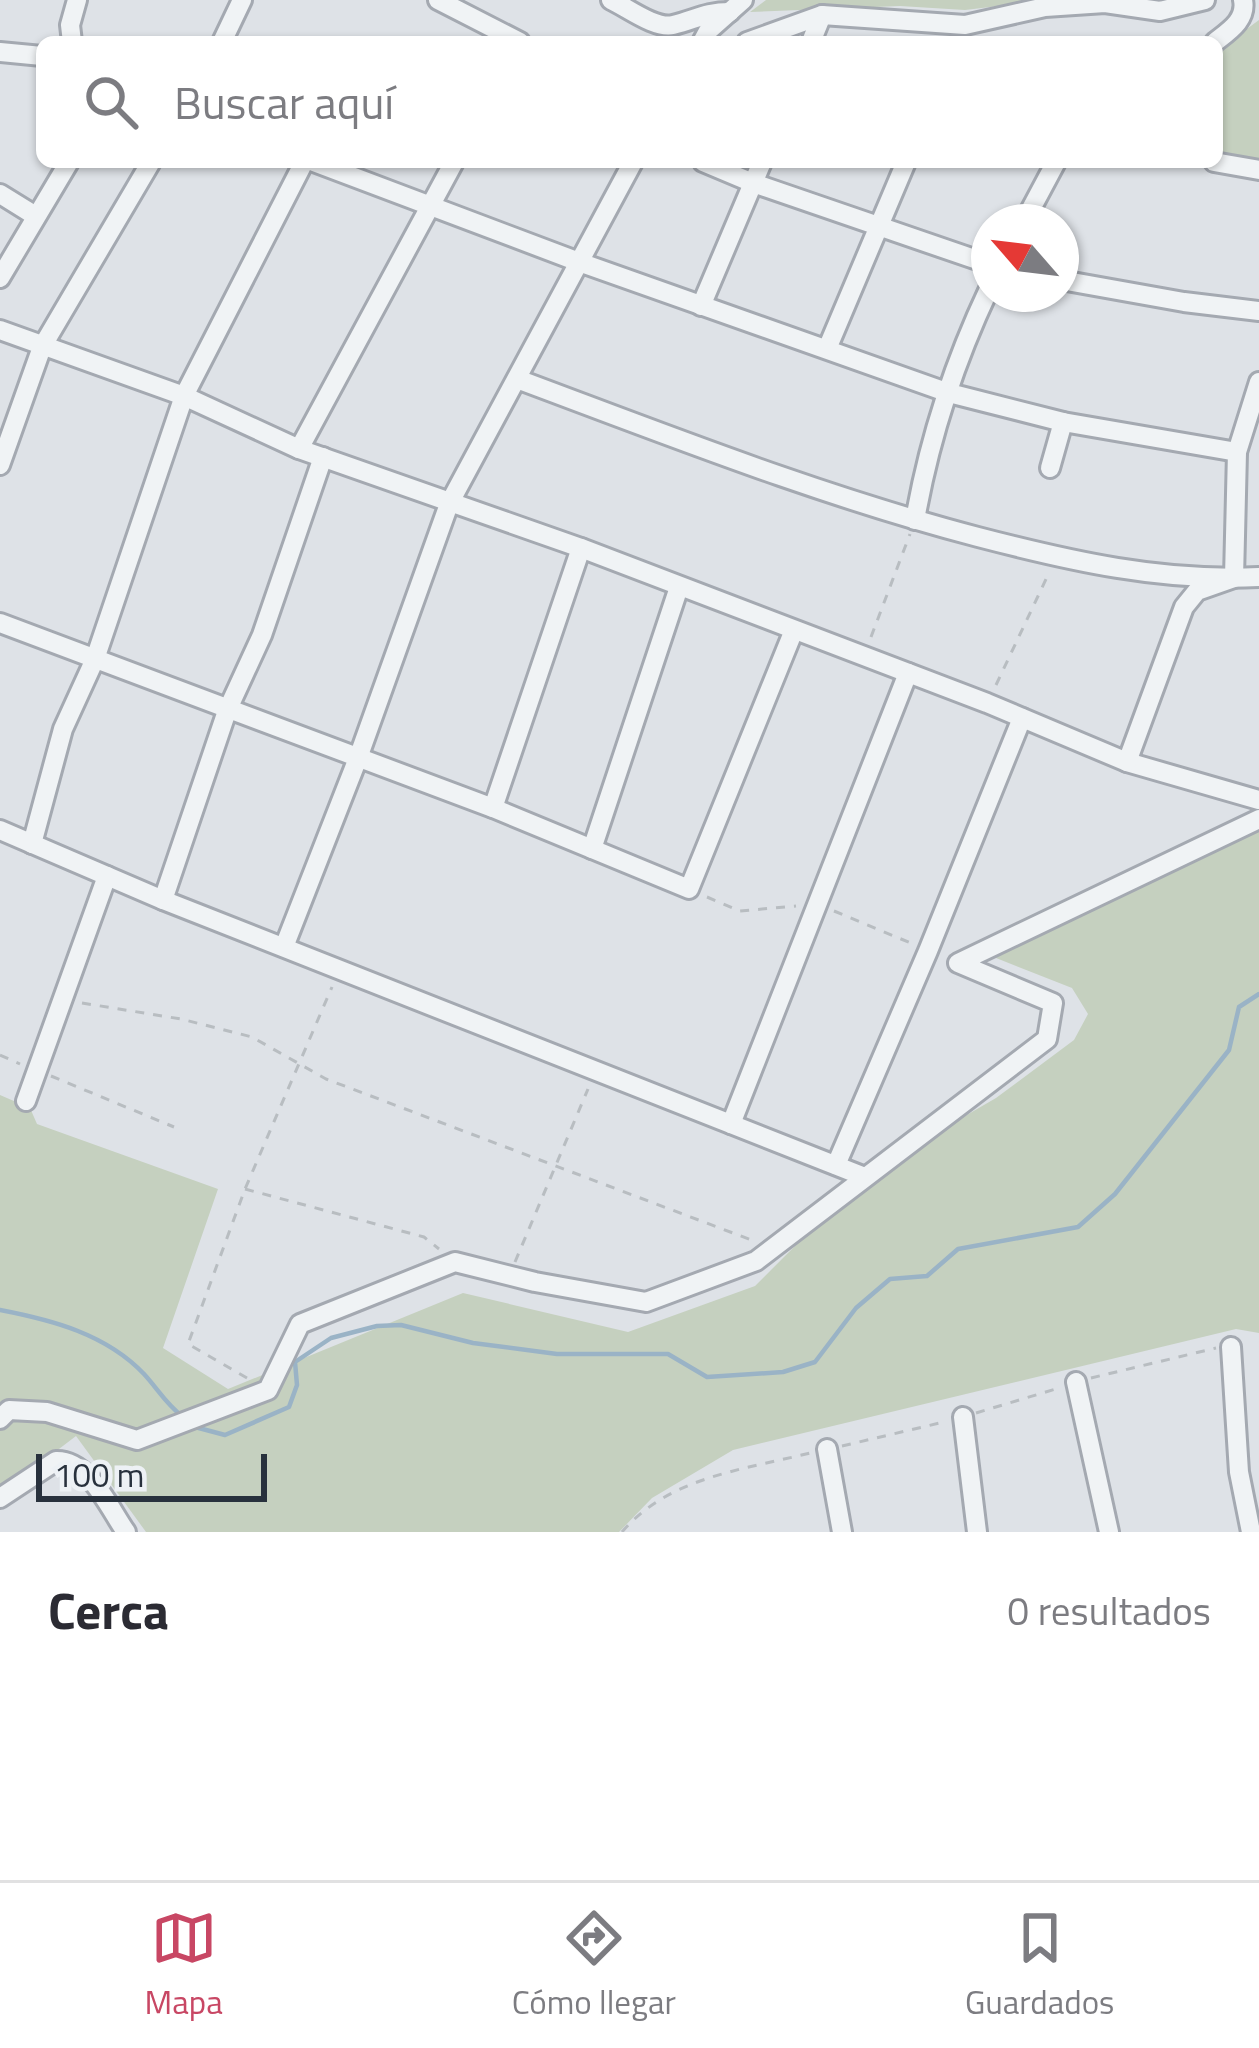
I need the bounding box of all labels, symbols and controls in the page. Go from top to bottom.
search box [36,36,1223,168]
text: Buscar aquí [174,68,394,136]
icon: search [78,69,144,135]
north arrow [971,204,1079,312]
scale bar [36,1448,267,1501]
text: 100 m [54,1450,144,1500]
text: Cerca [48,1571,169,1649]
text: 0 resultados [1007,1581,1211,1640]
tab: Mapa [145,1905,223,2027]
tab: Cómo llegar [512,1905,676,2027]
tab: Guardados [965,1905,1114,2027]

